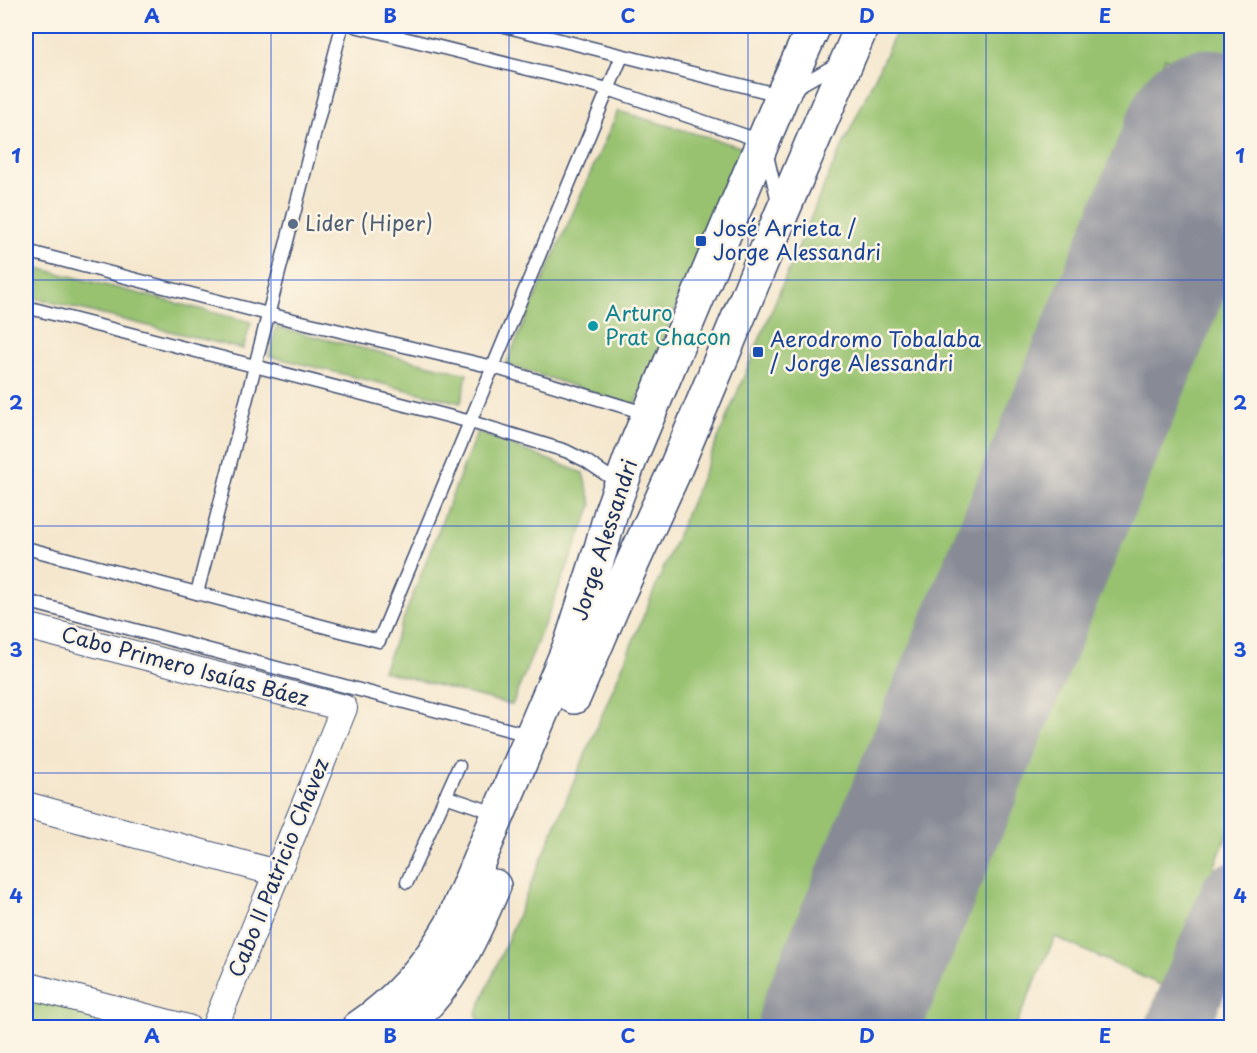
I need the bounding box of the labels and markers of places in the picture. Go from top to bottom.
place label: Lider (Hiper) [305,206,433,238]
place label: José Arrieta / Jorge Alessandri [713,211,881,267]
marker: Lider (Hiper) [286,217,300,231]
marker: José Arrieta / Jorge Alessandri [694,234,708,248]
place label: Arturo Prat Chacon [605,296,731,352]
marker: Arturo Prat Chacon [586,319,600,333]
place label: Aerodromo Tobalaba / Jorge Alessandri [770,322,982,378]
marker: Aerodromo Tobalaba / Jorge Alessandri [751,345,765,359]

